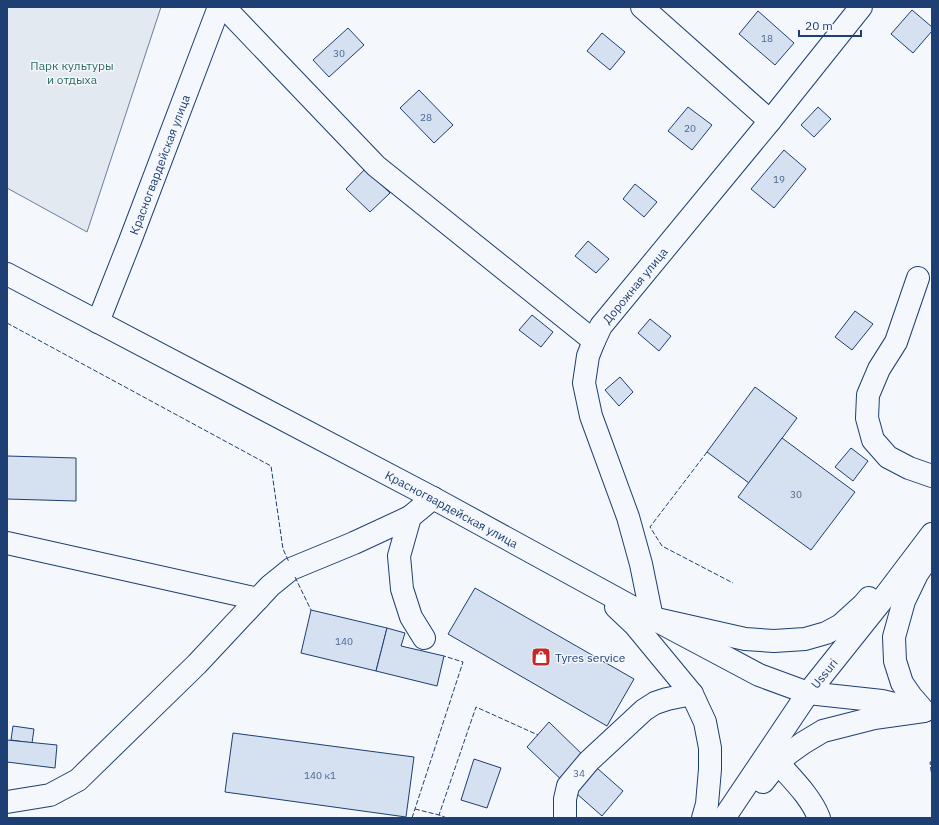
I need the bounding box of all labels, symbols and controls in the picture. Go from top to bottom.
scale bar [799,12,861,38]
text: 20 m [805,18,833,33]
house number: 18 [761,32,773,45]
house number: 30 [333,47,345,60]
park label: Парк культуры и отдыха [30,58,114,87]
street label: Красногвардейская улица [126,92,193,237]
house number: 28 [420,111,432,124]
house number: 20 [684,122,696,135]
house number: 19 [773,173,785,186]
street label: Дорожная улица [599,244,671,326]
street label: Красногвардейская улица [383,467,521,551]
house number: 30 [790,488,802,501]
house number: 140 [335,635,353,648]
shop icon: Tyres service [530,646,552,668]
place label: Tyres service [555,650,626,665]
street label: Ussuri [807,655,840,691]
house number: 34 [573,767,585,780]
house number: 140 к1 [304,769,336,782]

